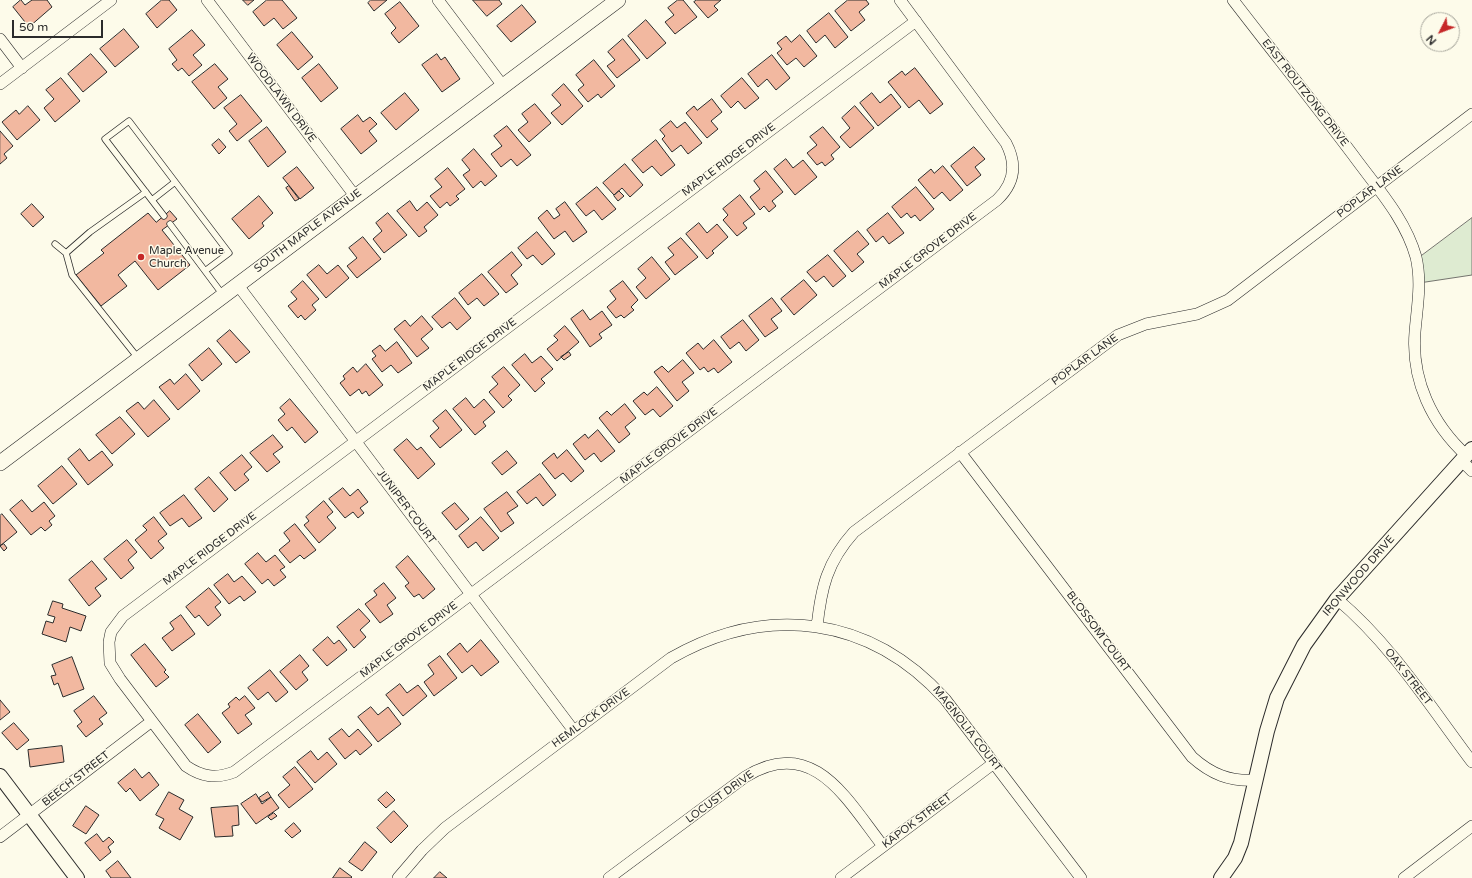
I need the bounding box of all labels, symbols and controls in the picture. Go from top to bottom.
scale bar [14,12,105,38]
north arrow [1420,12,1460,52]
text: 50 m [19,20,48,34]
text: N [1424,32,1439,47]
street label: EAST ROUTZONG DRIVE [1259,37,1351,149]
street label: WOODLAWN DRIVE [243,51,319,145]
street label: MAPLE RIDGE DRIVE [680,121,778,199]
street label: POPLAR LANE [1335,163,1405,221]
street label: SOUTH MAPLE AVENUE [252,186,364,276]
street label: MAPLE GROVE DRIVE [877,210,979,292]
place label: Maple Avenue Church [149,244,224,270]
marker: Maple Avenue Church [136,252,146,262]
street label: MAPLE RIDGE DRIVE [421,316,519,394]
street label: POPLAR LANE [1049,331,1121,389]
street label: MAPLE GROVE DRIVE [618,405,720,487]
street label: JUNIPER COURT [374,467,438,547]
street label: MAPLE RIDGE DRIVE [161,510,259,588]
street label: IRONWOOD DRIVE [1320,533,1398,619]
street label: BLOSSOM COURT [1063,589,1133,675]
street label: MAPLE GROVE DRIVE [358,599,460,681]
street label: OAK STREET [1382,646,1434,708]
street label: MAGNOLIA COURT [930,684,1004,774]
street label: HEMLOCK DRIVE [550,685,632,751]
street label: BEECH STREET [40,749,112,809]
street label: LOCUST DRIVE [683,768,757,826]
street label: KAPOK STREET [880,791,954,851]

